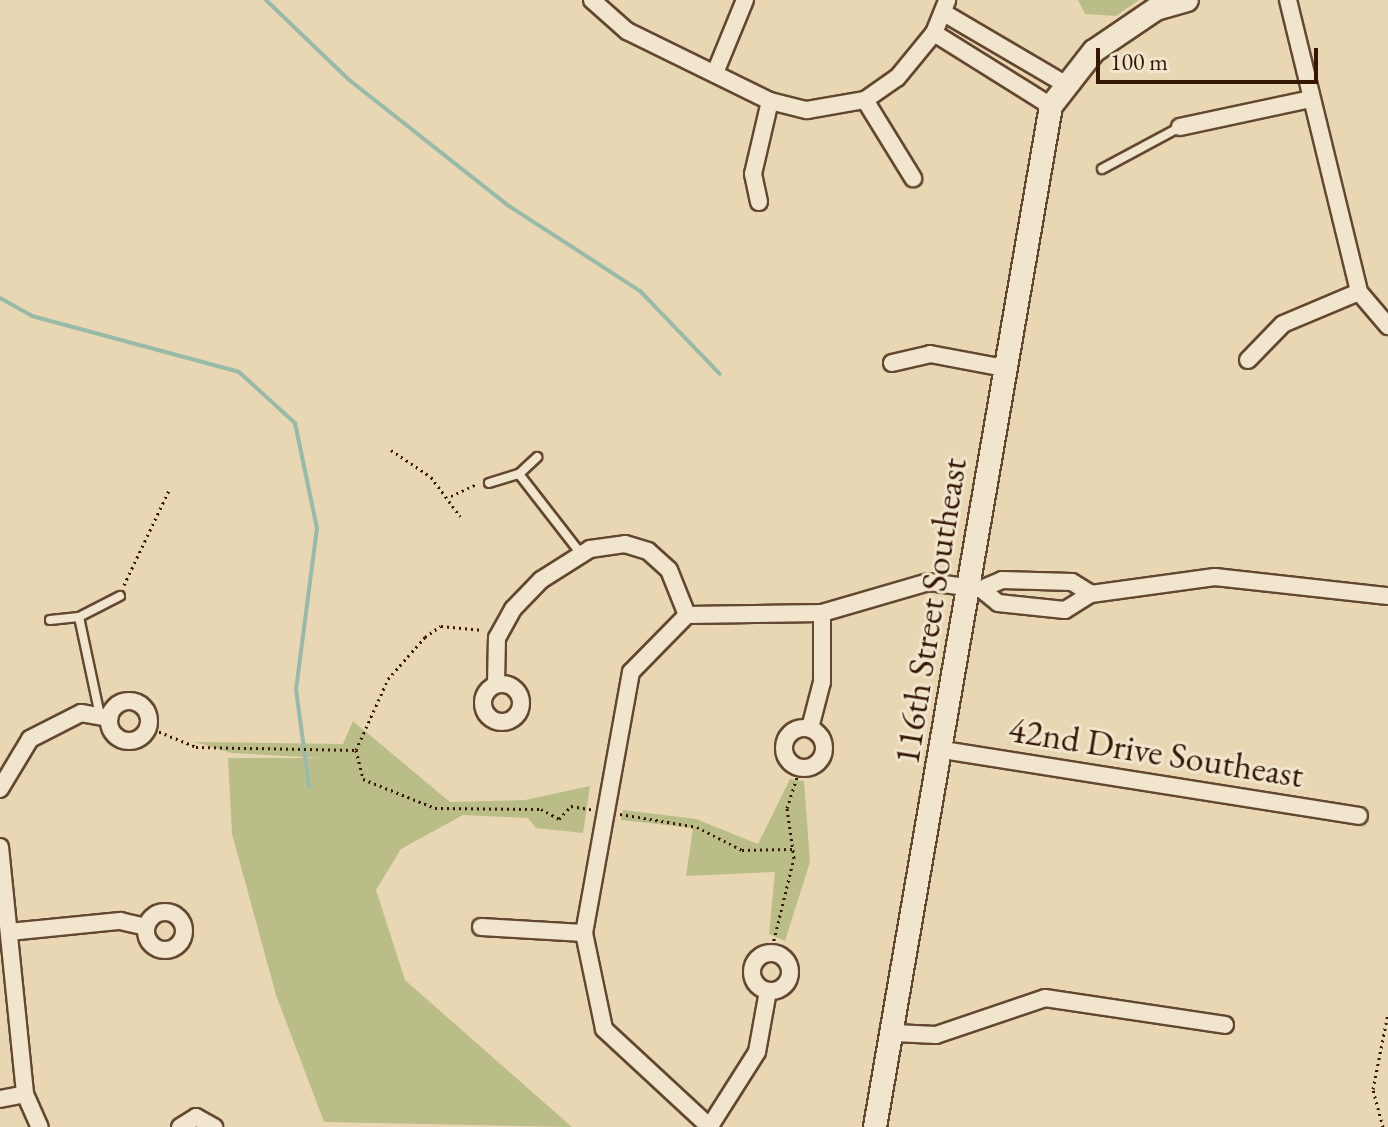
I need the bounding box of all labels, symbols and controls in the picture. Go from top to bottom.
scale bar [1100,32,1322,82]
text: 100 m [1110,46,1168,77]
street label: 116th Street Southeast [884,455,976,767]
street label: 42nd Drive Southeast [1006,707,1306,797]

